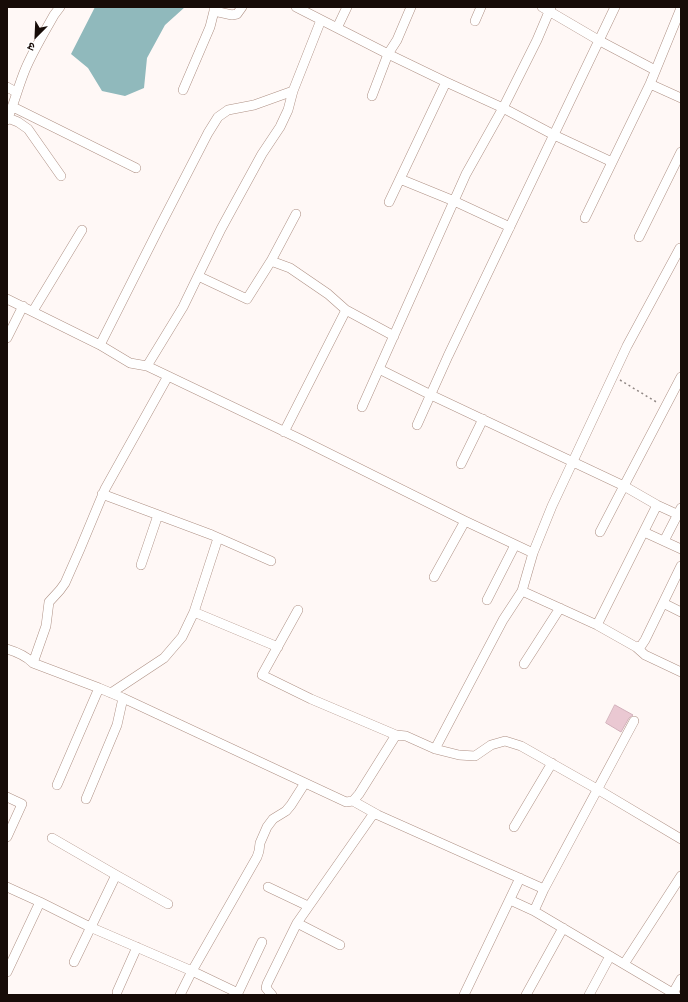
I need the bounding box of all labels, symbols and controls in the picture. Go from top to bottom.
north arrow [16,16,56,56]
text: उ [25,39,37,56]

